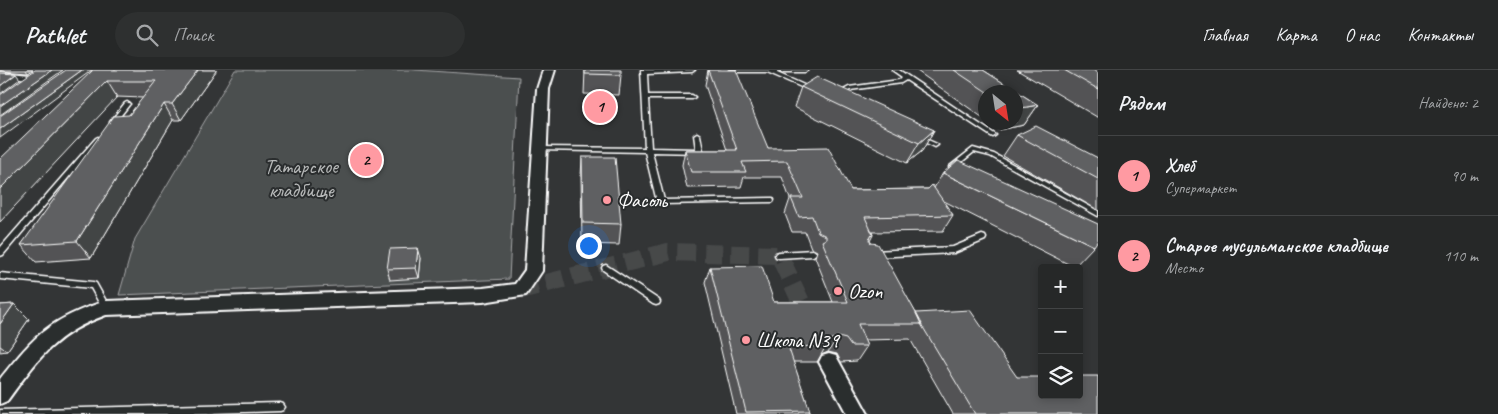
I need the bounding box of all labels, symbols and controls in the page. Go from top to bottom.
search box [115,12,465,57]
text: Pathlet [25,20,85,50]
icon: search [133,21,161,49]
text: Поиск [173,23,213,47]
text: Главная [1203,24,1248,46]
text: Карта [1276,24,1317,46]
text: О нас [1345,24,1380,46]
text: Контакты [1408,24,1473,46]
north arrow [978,85,1023,130]
pin: 1 [584,88,616,126]
text: Рядом [1118,90,1165,116]
text: Найдено: 2 [1418,93,1478,113]
pin: 2 [350,141,382,179]
park label: Татарское кладбище [264,153,340,203]
text: Хлеб [1165,154,1194,178]
text: 1 [1130,166,1138,186]
text: 90 m [1451,166,1478,186]
text: Супермаркет [1165,178,1236,198]
place label: Фасоль [617,187,669,213]
marker: Фасоль [601,194,613,206]
your location [576,233,602,259]
text: Старое мусульманское кладбище [1165,234,1388,258]
text: 2 [1130,246,1138,266]
text: 110 m [1444,246,1478,266]
text: Место [1165,258,1203,278]
map controls [1038,264,1083,399]
button: + [1038,264,1083,309]
place label: Ozon [848,278,883,304]
marker: Ozon [832,285,844,297]
button: − [1038,309,1083,354]
place label: Школа N39 [756,327,840,353]
marker: Школа N39 [740,334,752,346]
button: layers [1038,354,1083,399]

